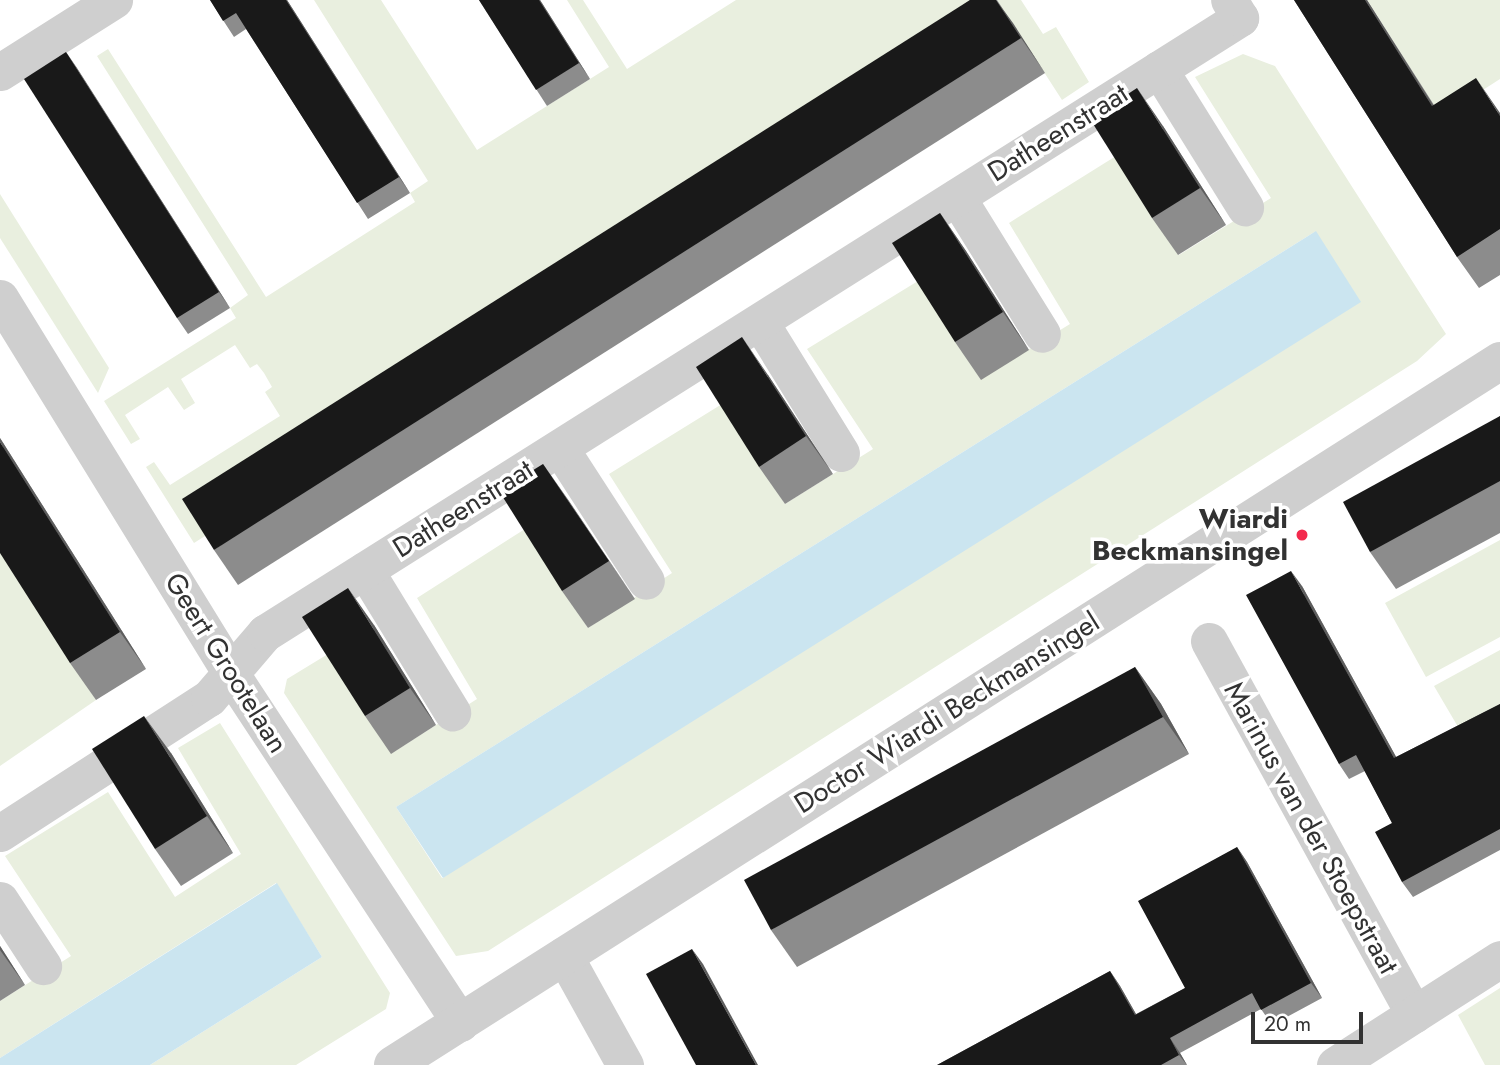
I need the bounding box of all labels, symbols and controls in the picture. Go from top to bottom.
street label: Datheenstraat [982,77,1134,189]
street label: Datheenstraat [387,453,539,565]
place label: Wiardi Beckmansingel [1092,502,1288,568]
marker: Wiardi Beckmansingel [1294,527,1310,543]
street label: Geert Grootelaan [157,567,295,759]
street label: Doctor Wiardi Beckmansingel [788,605,1106,821]
street label: Marinus van der Stoepstraat [1217,676,1405,980]
scale bar [1255,998,1367,1042]
text: 20 m [1264,1009,1311,1039]

